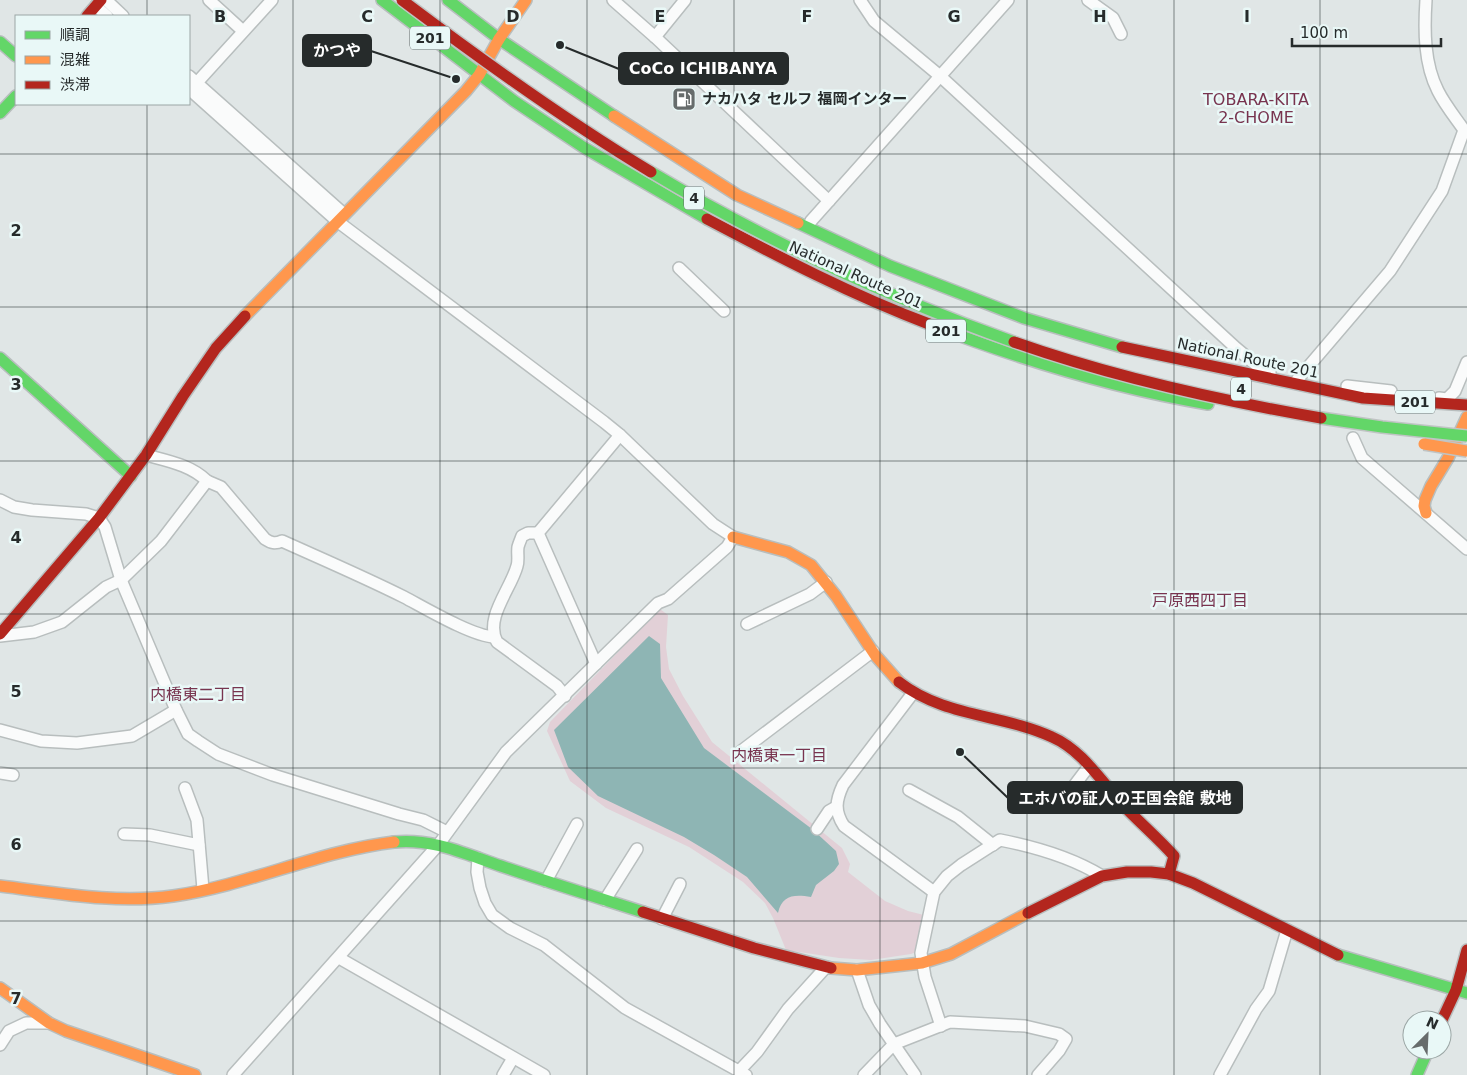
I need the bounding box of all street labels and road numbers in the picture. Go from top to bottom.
road number: 201 [410,26,450,49]
road number: 4 [684,187,704,210]
street label: National Route 201 [786,237,926,313]
road number: 201 [926,320,966,342]
street label: National Route 201 [1176,334,1320,382]
road number: 4 [1231,378,1251,400]
road number: 201 [1395,391,1435,414]

